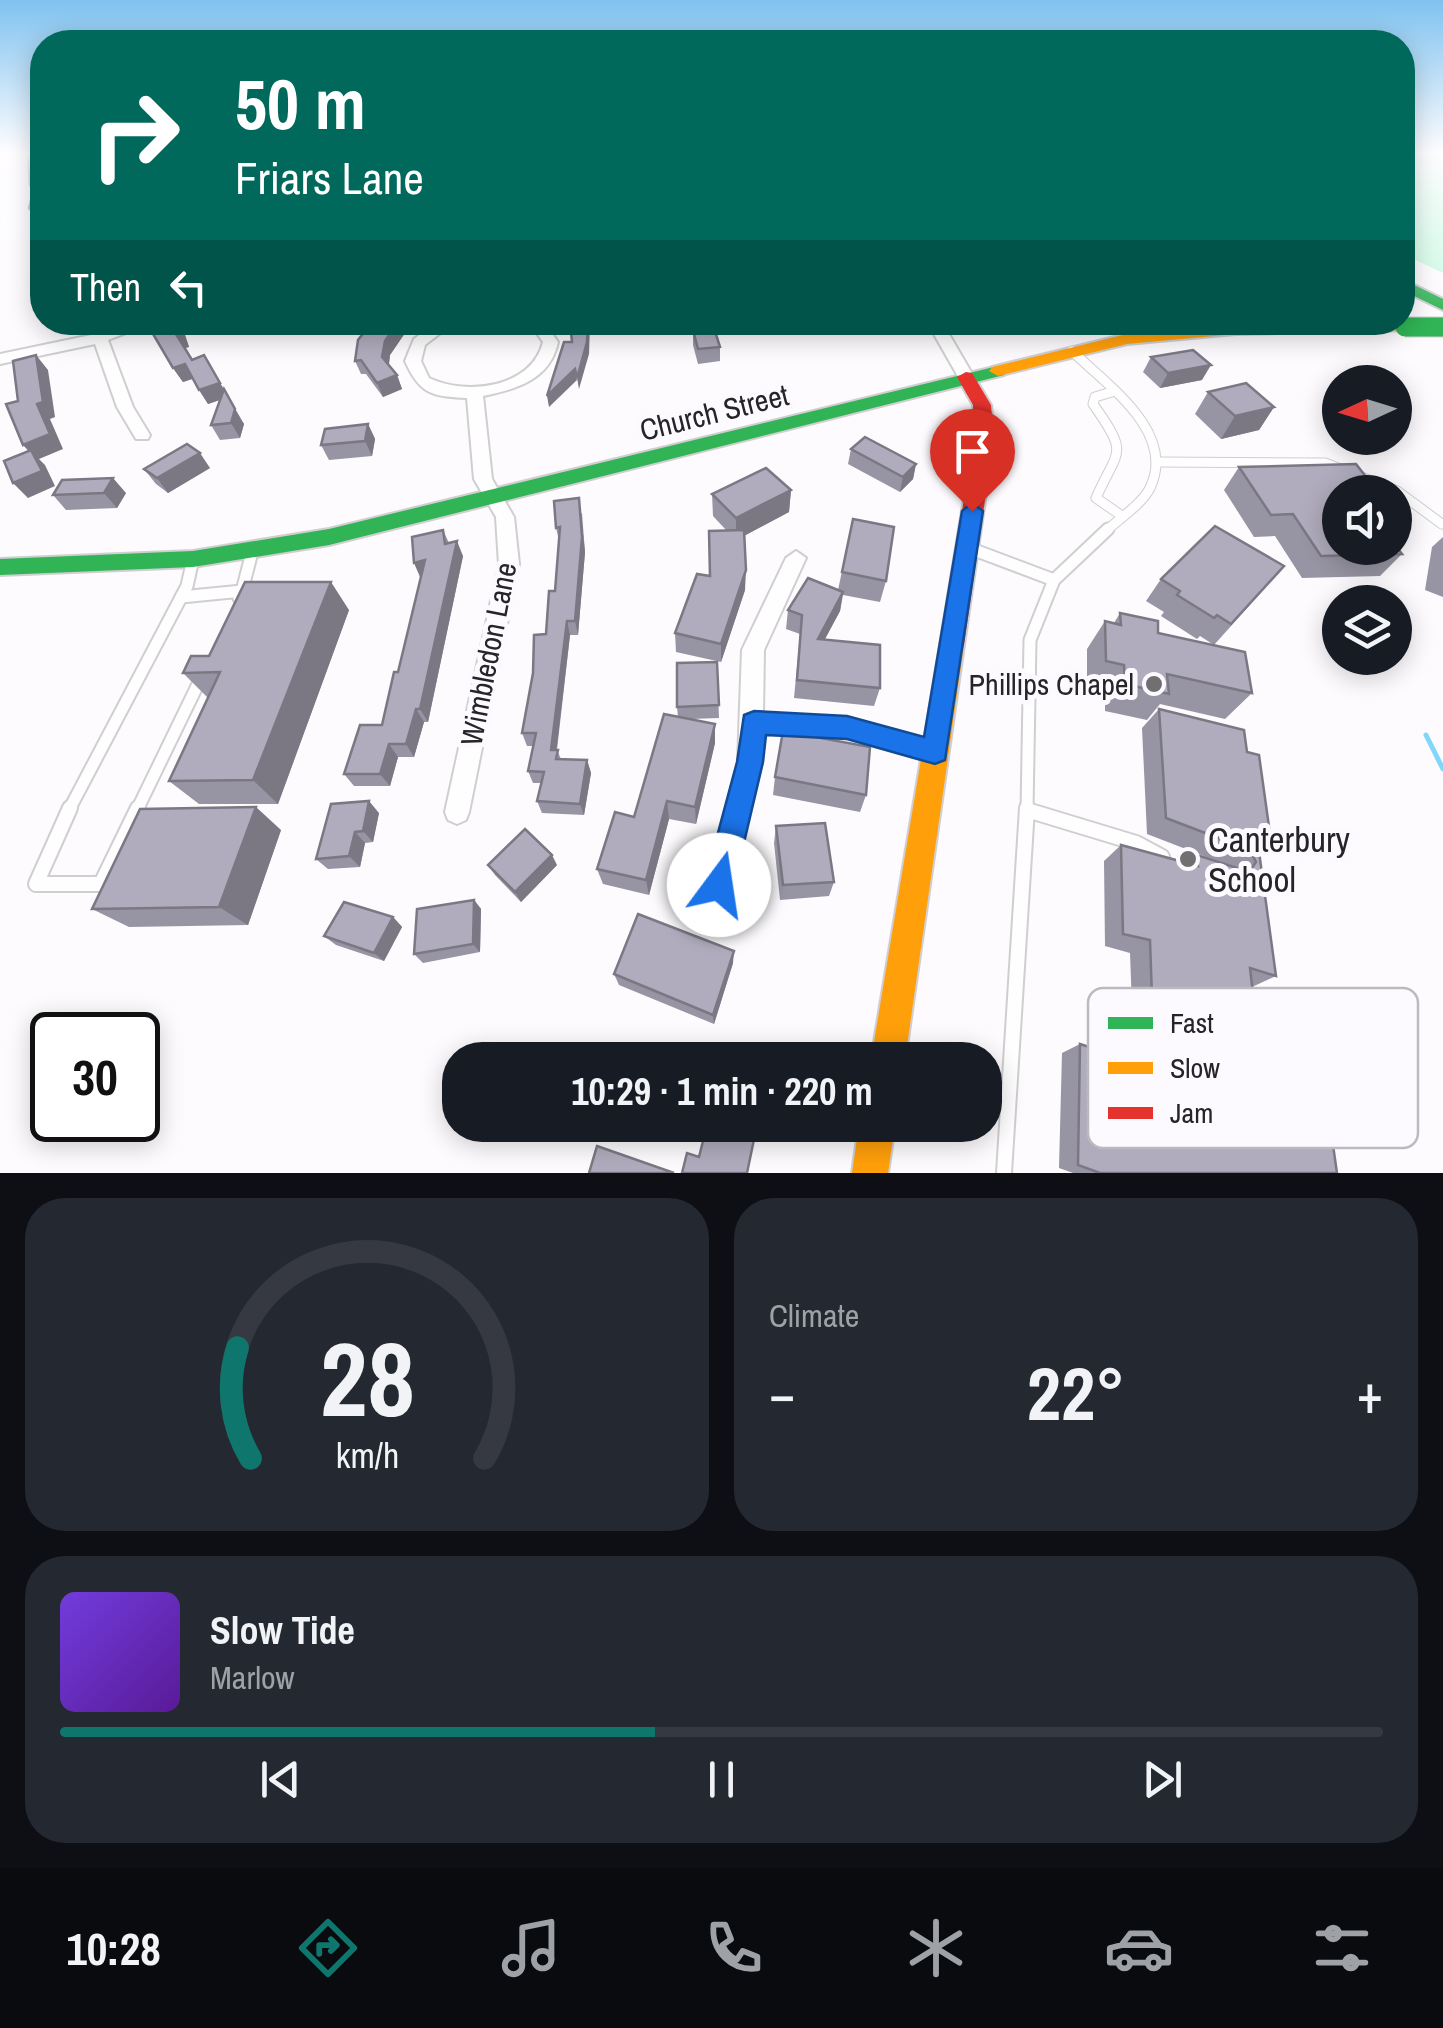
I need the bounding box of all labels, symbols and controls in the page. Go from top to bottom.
text: 50 m [235,57,366,151]
icon: right [70,70,200,200]
text: Friars Lane [235,147,424,208]
icon: left [161,260,216,315]
text: Then [70,262,141,313]
north arrow [1322,365,1412,455]
map controls [1322,365,1412,675]
street label: Church Street [636,374,793,450]
pin [930,409,1015,512]
icon: arrive [945,424,1000,479]
button: sound [1322,475,1412,565]
street label: Wimbledon Lane [451,559,525,749]
button: layers [1322,585,1412,675]
place label: Phillips Chapel [969,664,1134,704]
marker: Phillips Chapel [1143,673,1165,695]
place label: Canterbury School [1208,816,1351,903]
position arrow [667,833,771,937]
marker: Canterbury School [1177,848,1199,870]
legend [1088,988,1418,1148]
text: Fast [1170,1004,1214,1042]
speed limit sign: 30 [30,1012,160,1142]
text: Slow [1170,1049,1220,1087]
text: 10:29 · 1 min · 220 m [571,1066,873,1117]
text: Jam [1170,1094,1213,1132]
text: Climate [769,1294,859,1337]
text: 28 [320,1308,414,1448]
text: 22° [1027,1342,1125,1443]
text: − [769,1356,795,1430]
text: + [1357,1356,1383,1430]
text: km/h [335,1431,399,1479]
text: Slow Tide [210,1605,355,1656]
text: Marlow [210,1656,295,1699]
icon: previous [253,1752,308,1807]
icon: pause [694,1752,749,1807]
icon: next [1135,1752,1190,1807]
icon: directions [293,1913,363,1983]
icon: music [496,1913,566,1983]
icon: phone [699,1913,769,1983]
icon: climate [901,1913,971,1983]
icon: car [1104,1913,1174,1983]
icon: filters [1307,1913,1377,1983]
text: 10:28 [66,1918,161,1979]

